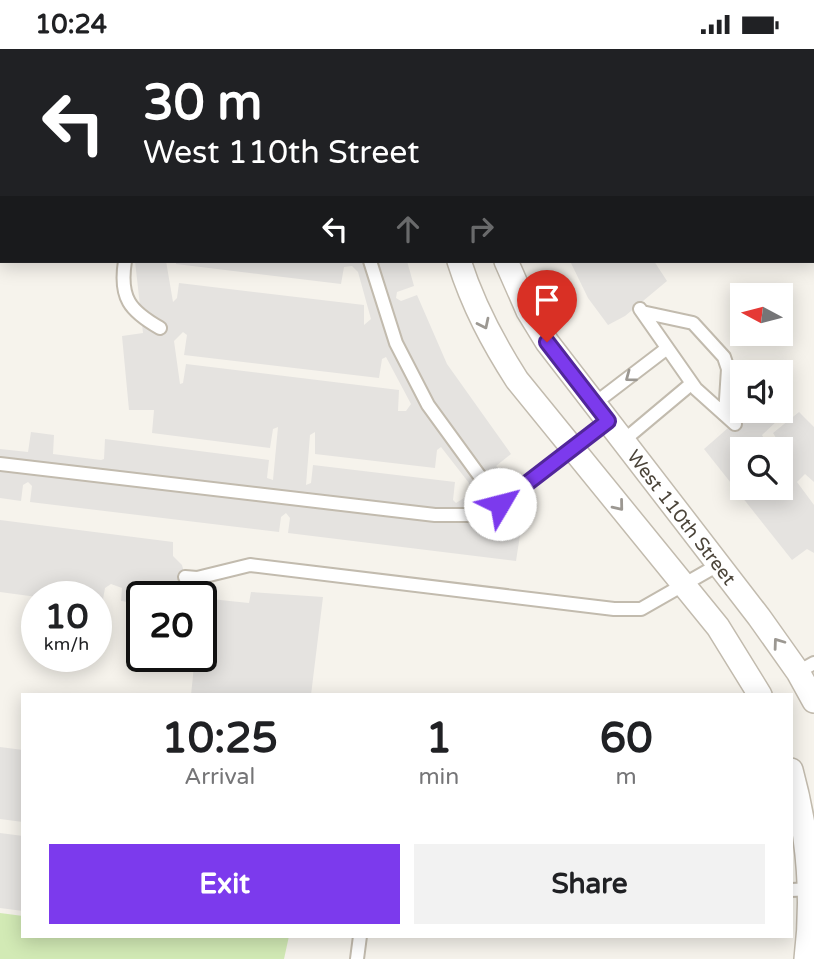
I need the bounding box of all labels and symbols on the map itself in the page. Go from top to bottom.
pin [517,270,577,342]
north arrow [730,283,793,347]
one-way arrow [475,317,489,329]
one-way arrow [625,368,638,381]
street label: West 110th Street [622,446,740,589]
position arrow [463,467,537,541]
one-way arrow [611,499,624,511]
speed limit sign: 20 [126,581,217,672]
one-way arrow [774,639,786,651]

